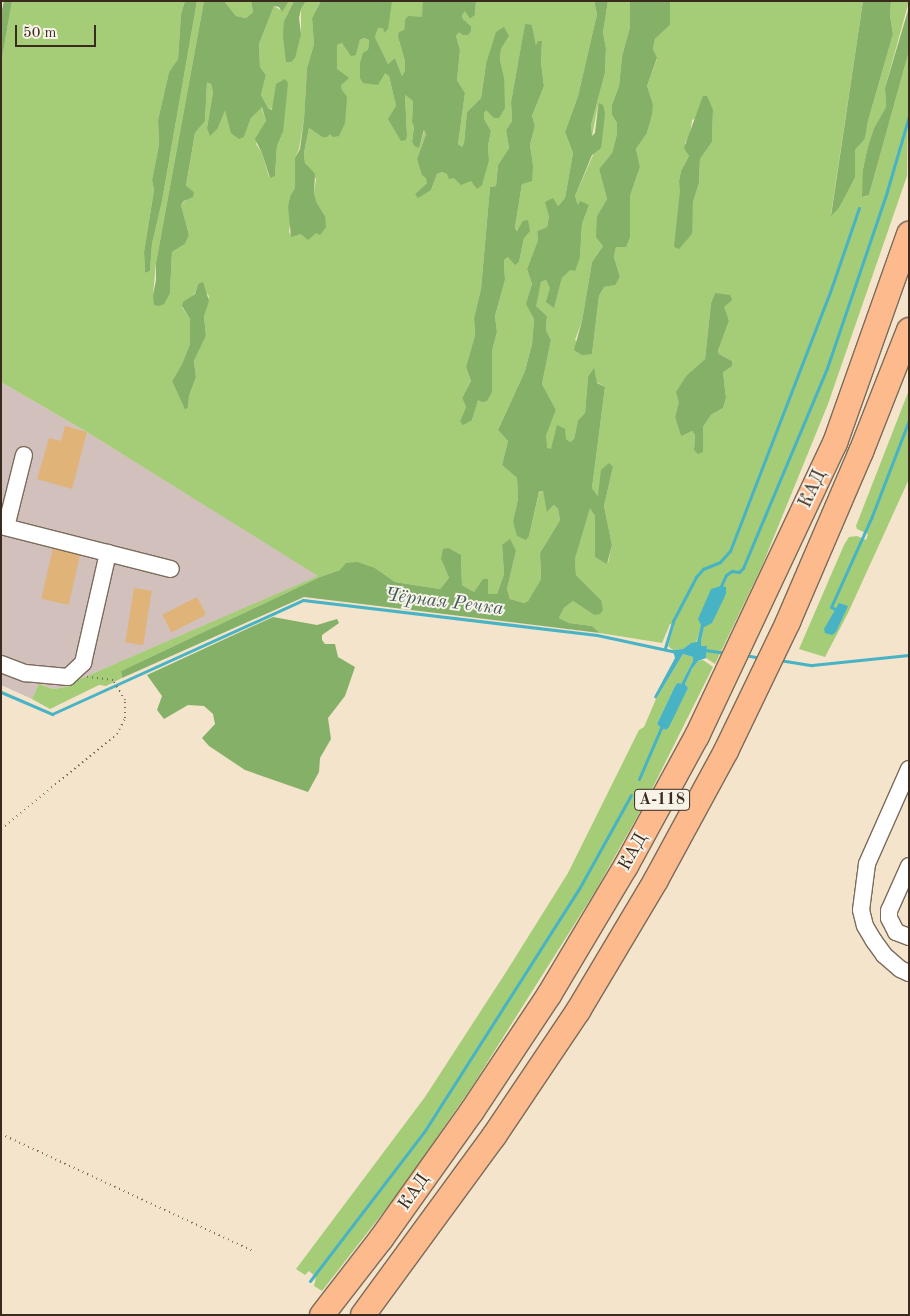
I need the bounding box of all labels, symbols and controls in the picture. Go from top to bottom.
scale bar [18,15,99,47]
text: 50 m [23,26,57,41]
street label: КАД [795,466,831,512]
water label: Чёрная Речка [383,584,505,622]
road number: А-118 [633,786,691,814]
street label: КАД [614,829,652,875]
street label: КАД [394,1170,434,1214]

